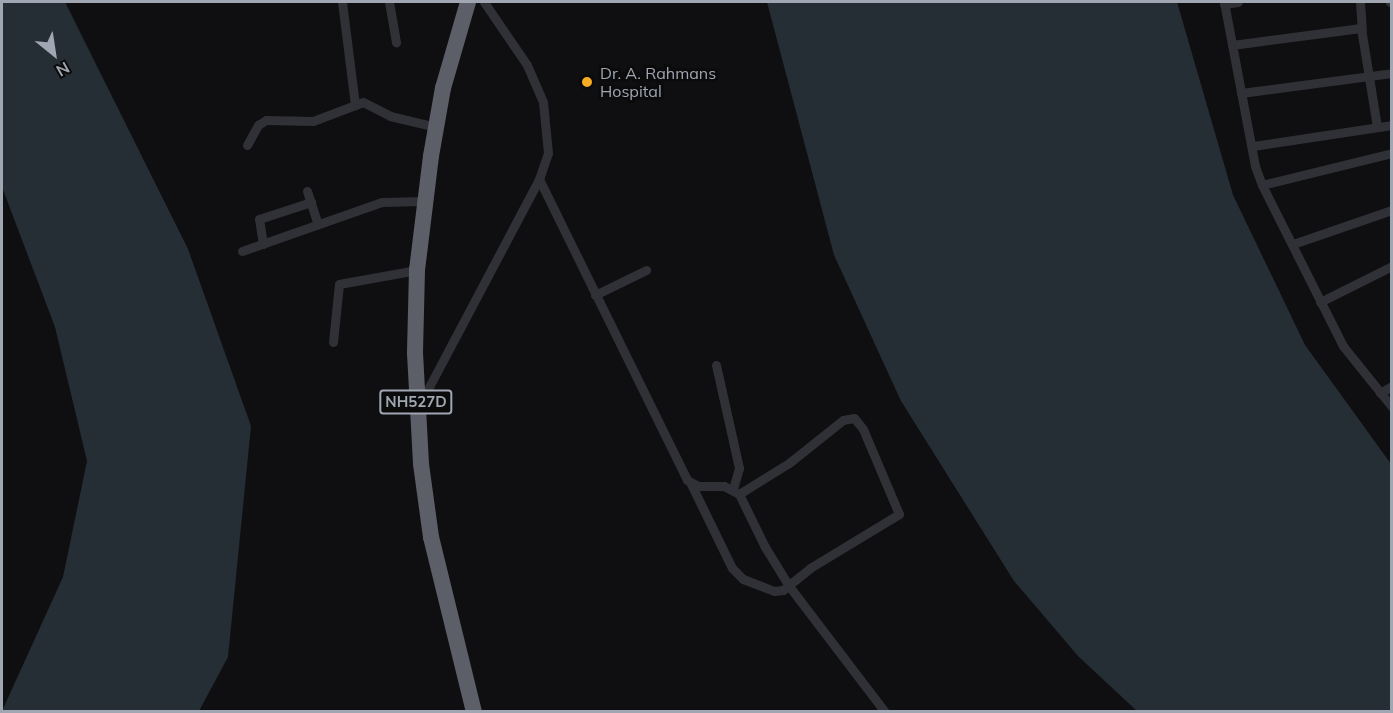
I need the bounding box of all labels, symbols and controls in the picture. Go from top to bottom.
north arrow [24,24,84,84]
text: N [53,58,73,81]
place label: Dr. A. Rahmans Hospital [600,63,716,101]
marker: Dr. A. Rahmans Hospital [578,73,596,91]
road number: NH527D [378,390,454,414]

